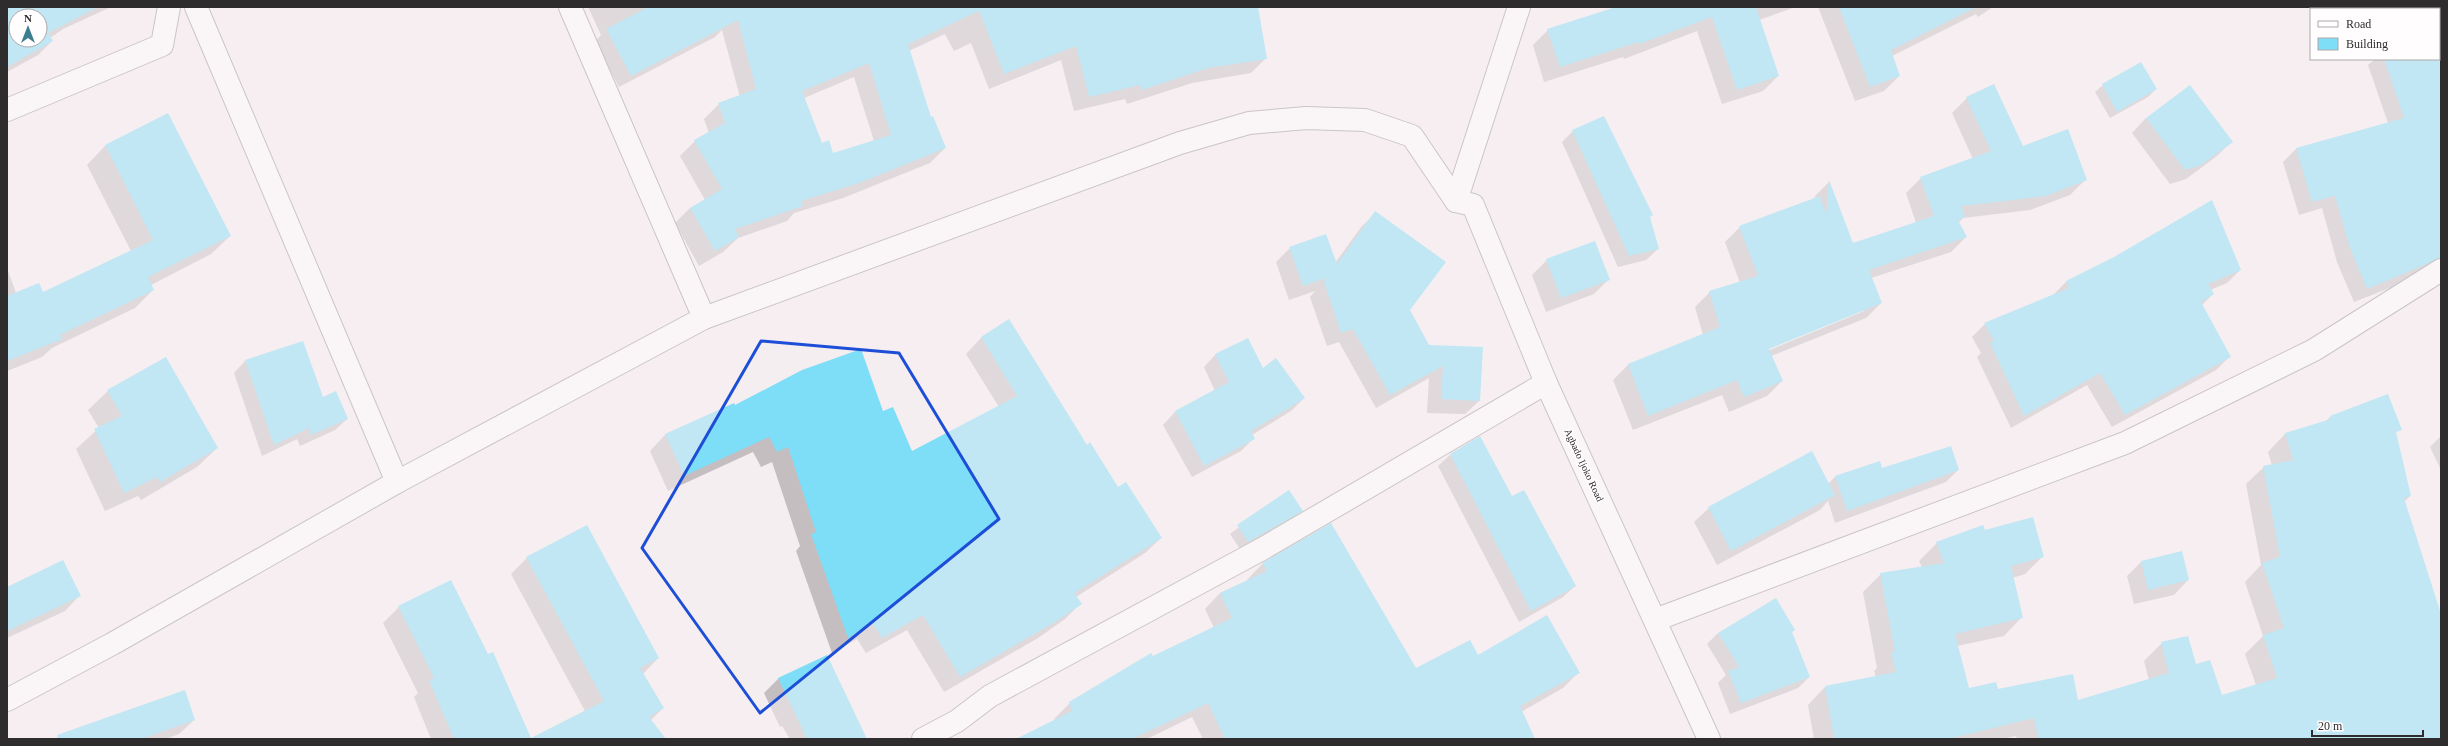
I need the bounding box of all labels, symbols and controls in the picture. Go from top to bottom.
north arrow [8,8,48,48]
legend [2310,8,2440,60]
text: N [24,12,32,24]
text: Road [2346,17,2371,31]
text: Building [2346,37,2388,51]
street label: Agbado Ijoko Road [1562,427,1606,503]
scale bar [2312,712,2423,738]
text: 20 m [2318,719,2343,733]

